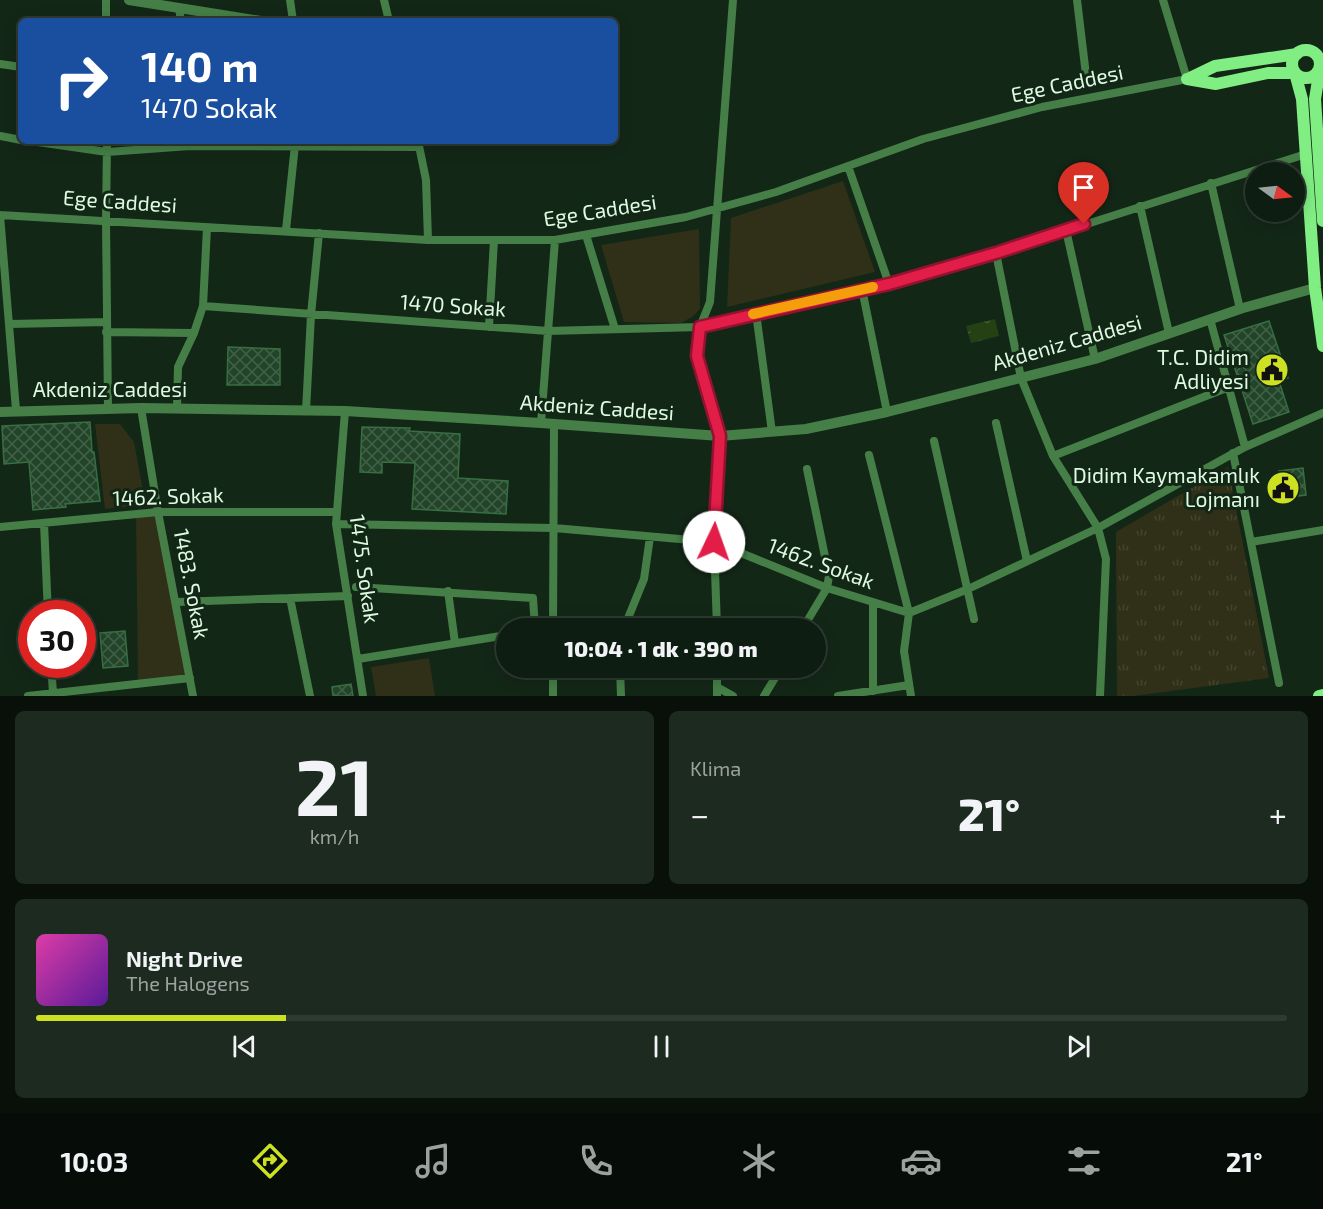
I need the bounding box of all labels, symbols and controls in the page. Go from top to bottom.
text: 140 m [141,40,258,90]
icon: right [42,42,120,120]
street label: Ege Caddesi [1008,58,1125,107]
text: 1470 Sokak [141,91,277,123]
pin [1058,162,1109,224]
north arrow [1245,162,1305,222]
map controls [1245,162,1305,222]
icon: arrive [1067,171,1100,204]
street label: Ege Caddesi [62,184,178,217]
street label: Ege Caddesi [541,188,658,231]
street label: 1470 Sokak [399,288,507,321]
street label: Akdeniz Caddesi [989,308,1144,375]
place label: T.C. Didim Adliyesi [1157,344,1249,393]
public building icon: T.C. Didim Adliyesi [1254,352,1290,388]
street label: Akdeniz Caddesi [33,376,187,401]
street label: Akdeniz Caddesi [519,389,675,424]
place label: Didim Kaymakamlık Lojmanı [1073,462,1260,512]
public building icon: Didim Kaymakamlık Lojmanı [1265,470,1301,506]
street label: 1462. Sokak [112,481,224,510]
position arrow [682,510,746,574]
street label: 1475. Sokak [345,513,386,625]
street label: 1483. Sokak [170,526,215,641]
street label: 1462. Sokak [765,532,878,593]
speed limit sign: 30 [18,600,96,678]
text: 10:04 · 1 dk · 390 m [564,635,758,661]
text: 21 [295,738,374,832]
text: Klima [690,756,741,780]
text: 21° [958,786,1020,840]
text: − [690,794,709,834]
text: + [1269,794,1287,834]
text: km/h [310,824,359,848]
text: Night Drive [126,945,243,971]
text: The Halogens [126,971,250,995]
icon: previous [228,1030,261,1063]
icon: pause [645,1030,678,1063]
icon: next [1062,1030,1095,1063]
icon: directions [249,1140,291,1182]
icon: music [412,1140,454,1182]
icon: phone [575,1140,617,1182]
icon: climate [738,1140,780,1182]
icon: car [900,1140,942,1182]
icon: filters [1063,1140,1105,1182]
text: 10:03 [60,1145,128,1177]
text: 21° [1226,1145,1263,1177]

